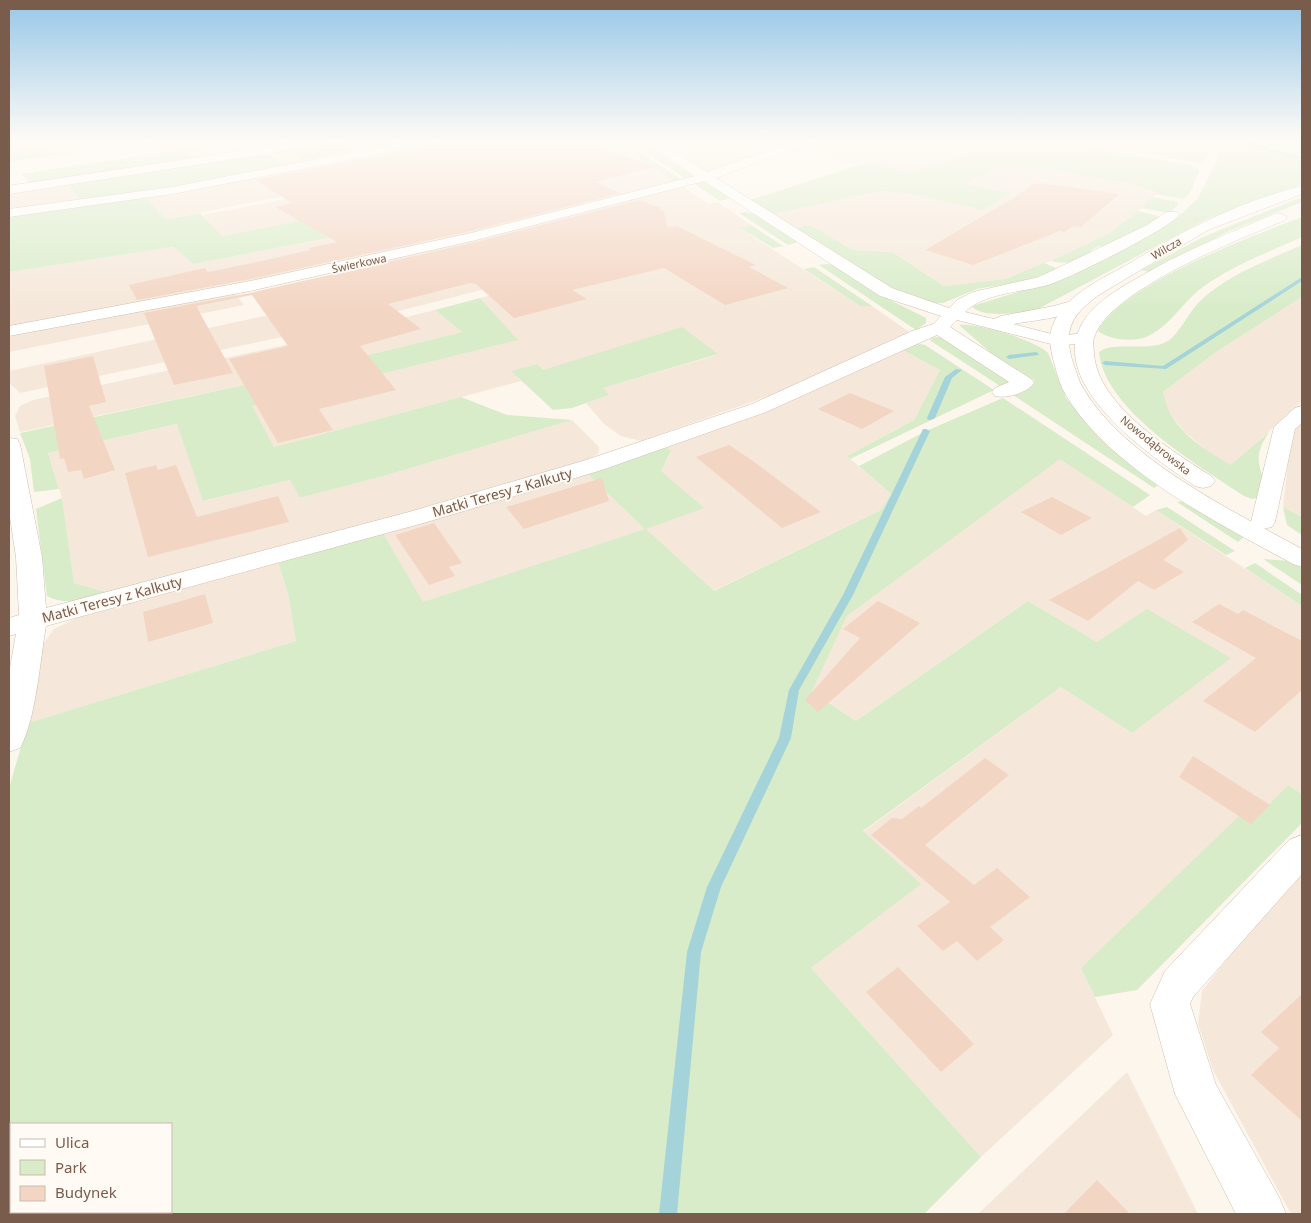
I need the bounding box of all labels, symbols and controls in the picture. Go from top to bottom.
street label: Wilcza [1148,233,1184,263]
street label: Świerkowa [330,250,388,276]
street label: Nowodąbrowska [1118,412,1194,478]
street label: Matki Teresy z Kalkuty [430,463,575,521]
street label: Matki Teresy z Kalkuty [40,571,185,627]
legend [10,1123,172,1213]
text: Ulica [55,1132,89,1152]
text: Park [55,1157,87,1177]
text: Budynek [55,1182,117,1202]

